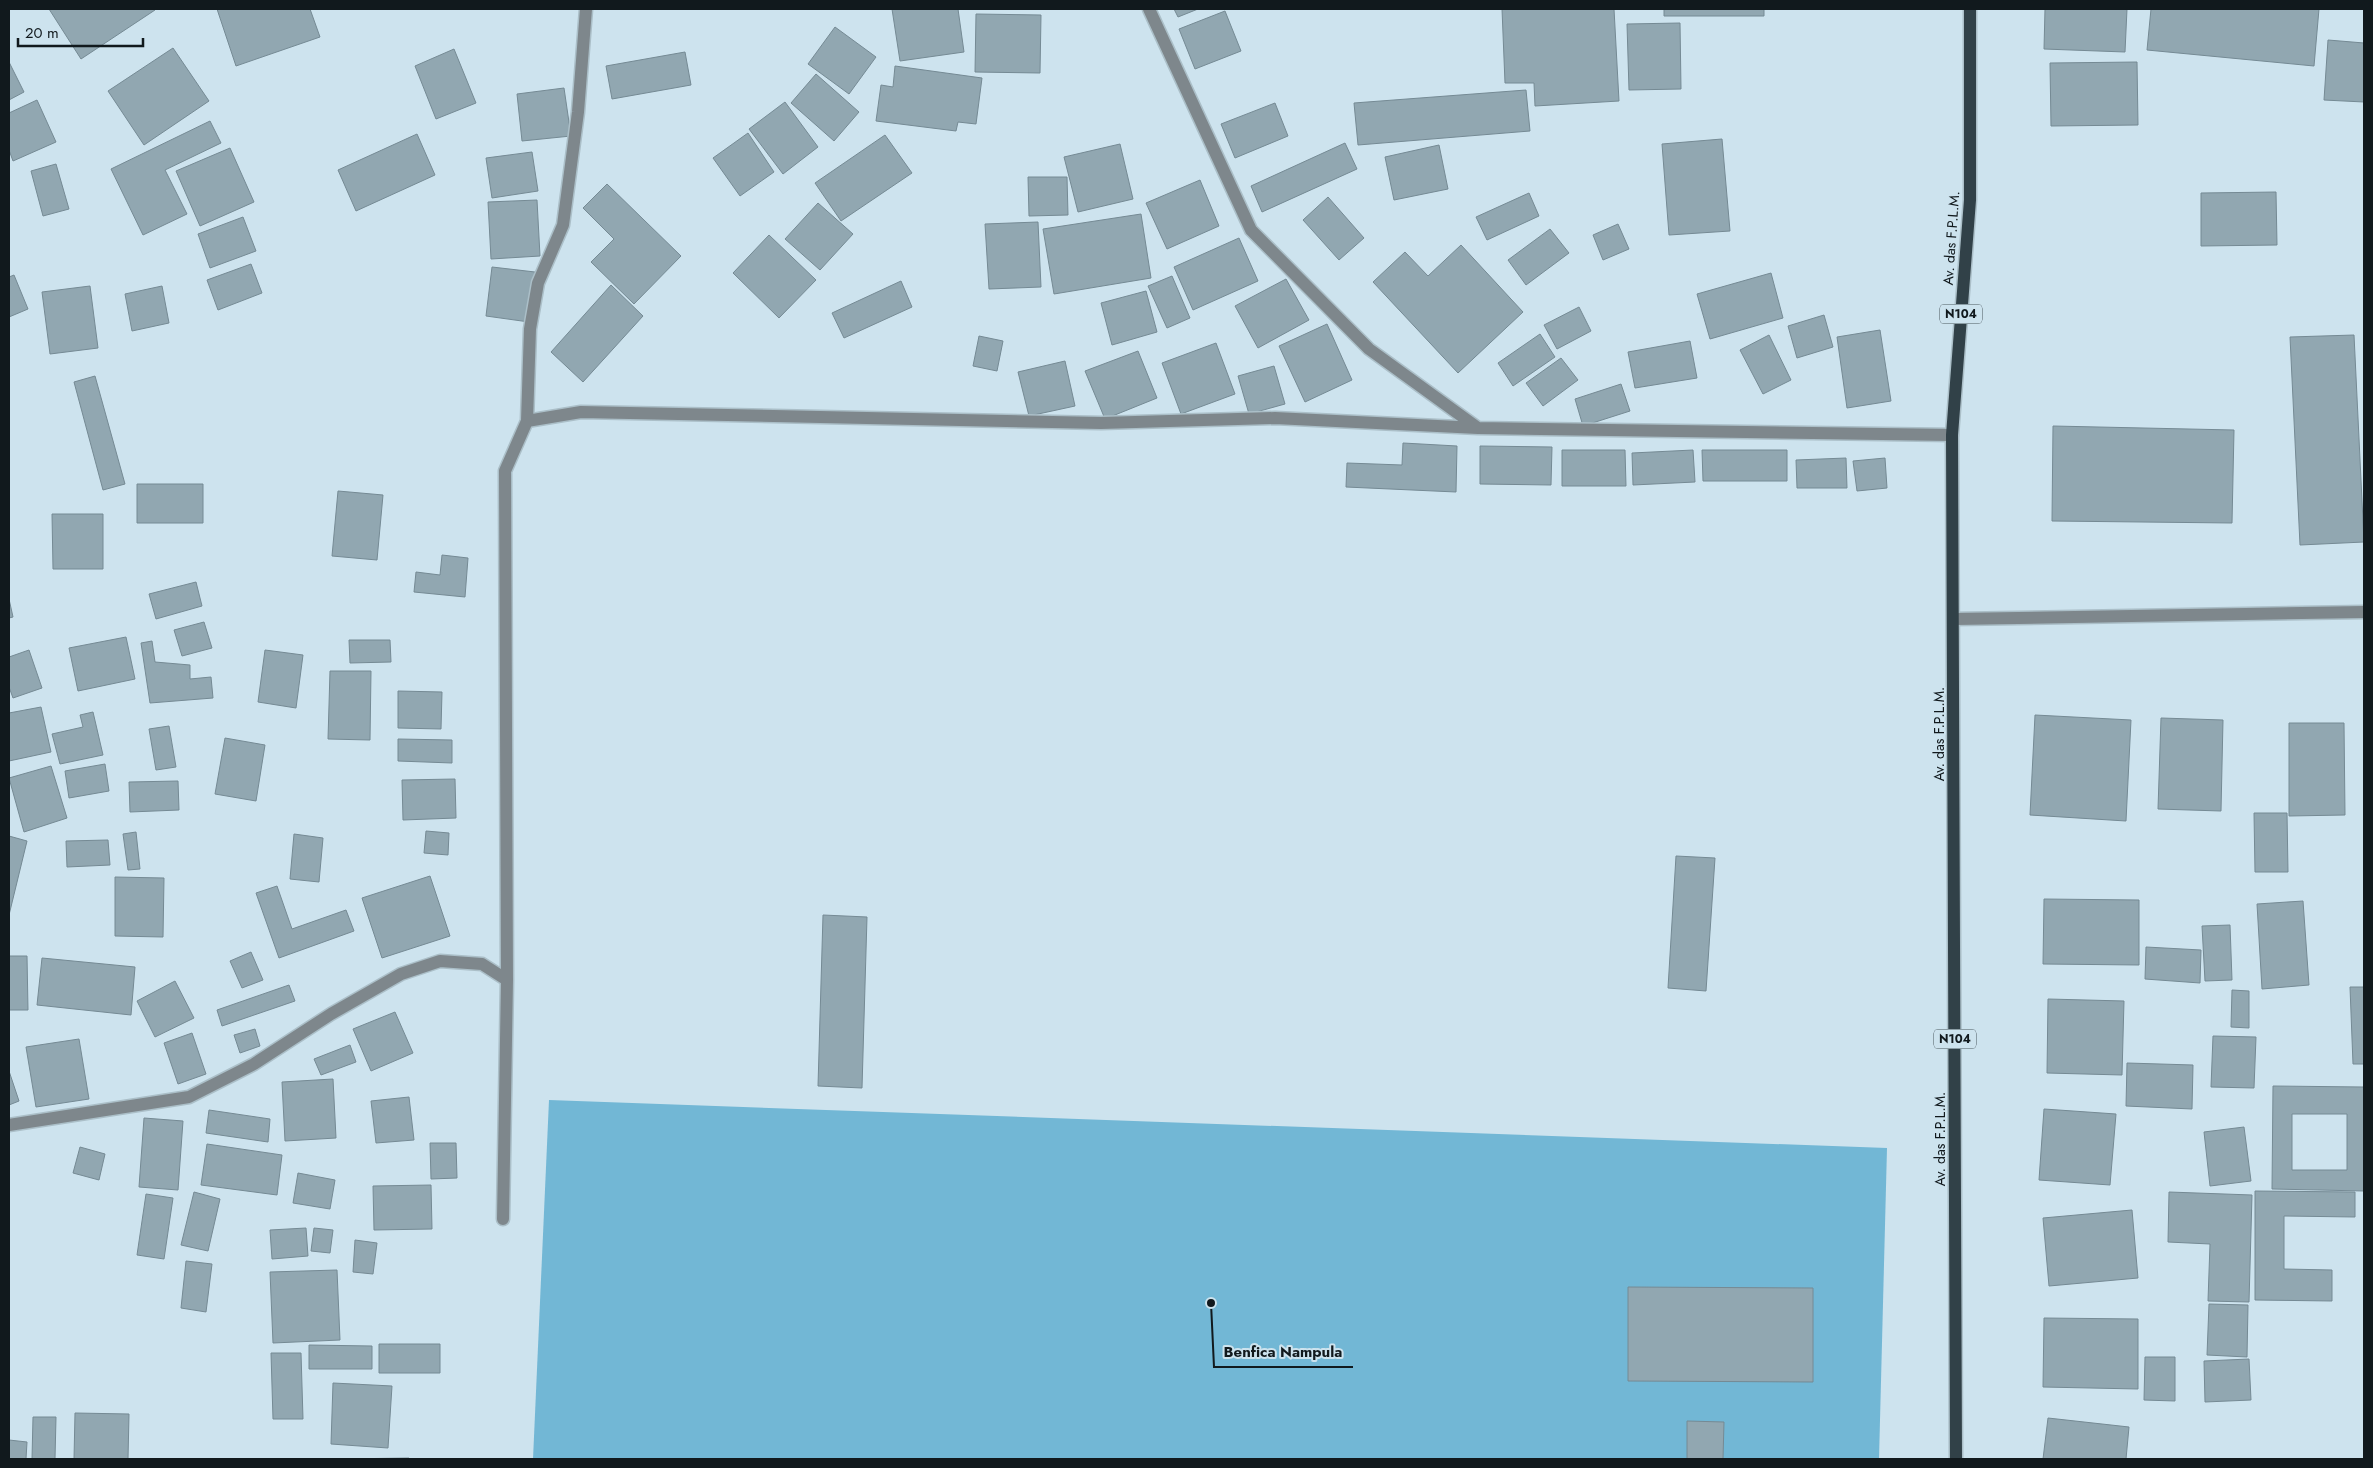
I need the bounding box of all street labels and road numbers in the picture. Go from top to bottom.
street label: Av. das F.P.L.M. [1938,190,1964,286]
road number: N104 [1940,304,1982,324]
street label: Av. das F.P.L.M. [1929,687,1949,781]
road number: N104 [1934,1030,1976,1048]
street label: Av. das F.P.L.M. [1930,1092,1950,1186]

